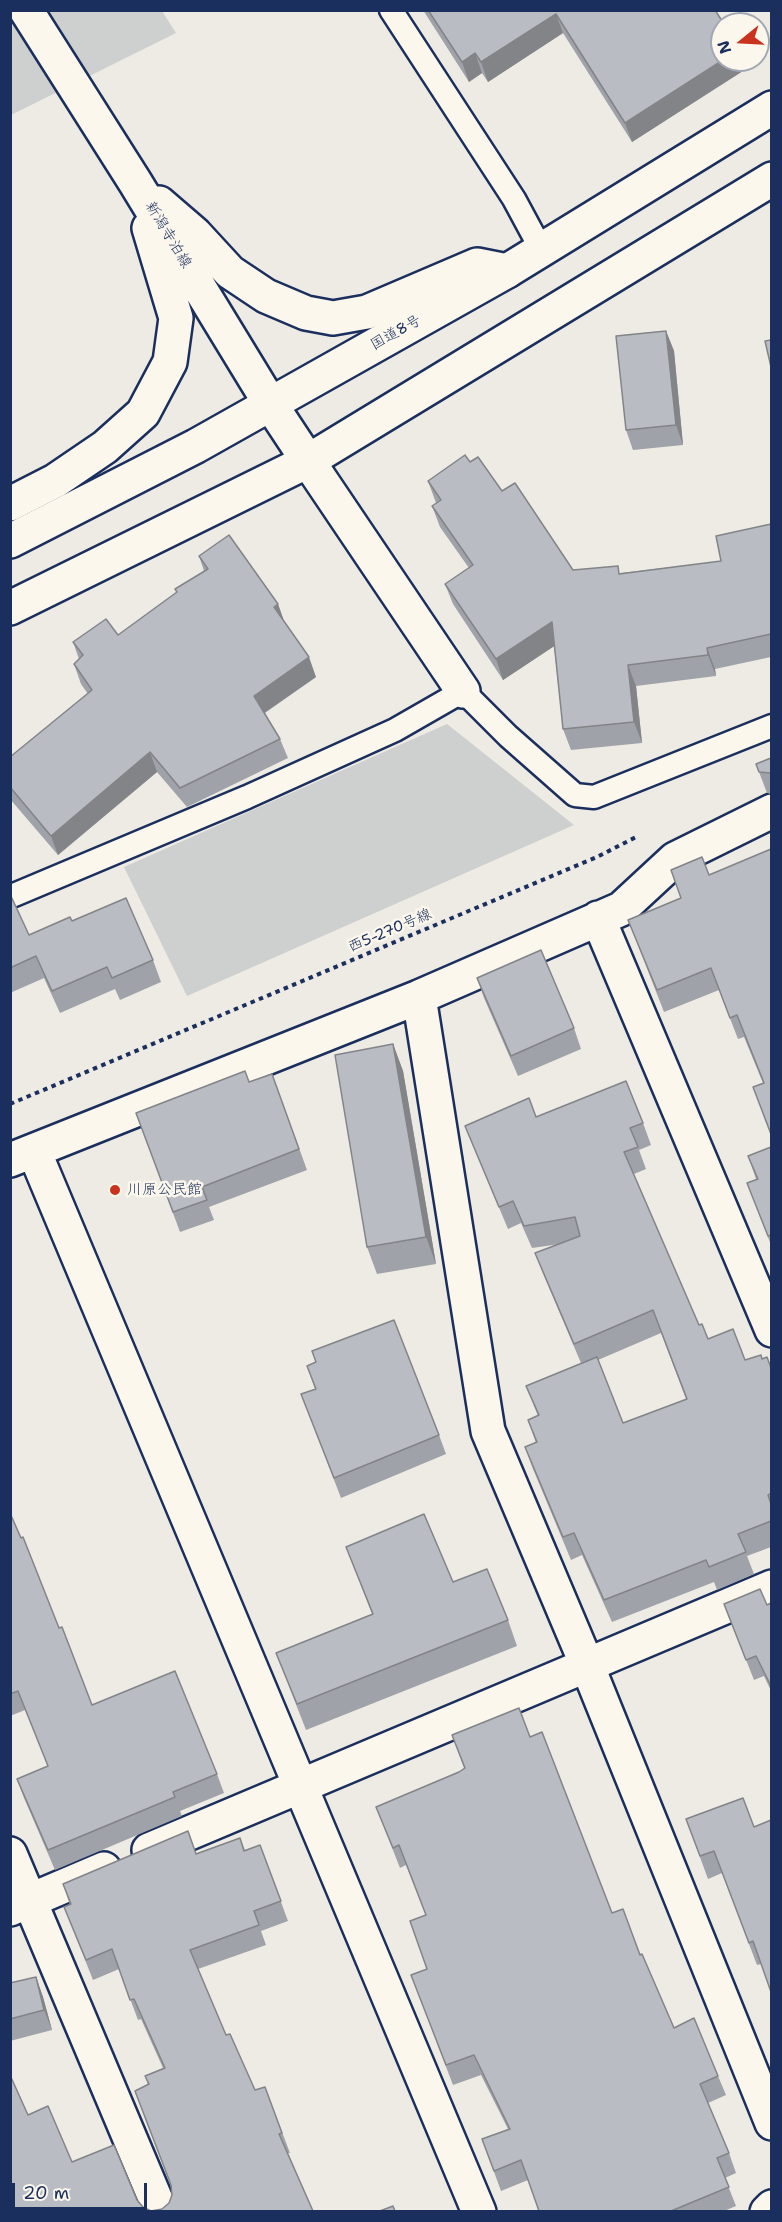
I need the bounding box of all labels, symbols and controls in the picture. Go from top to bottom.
north arrow [710,12,770,72]
text: N [712,38,736,56]
street label: 新潟寺泊線 [141,198,195,272]
street label: 国道8号 [367,312,425,354]
street label: 西5-270号線 [345,905,435,957]
place label: 川原公民館 [127,1181,202,1199]
marker: 川原公民館 [108,1183,122,1197]
scale bar [15,2171,150,2209]
text: 20 m [23,2181,69,2205]

